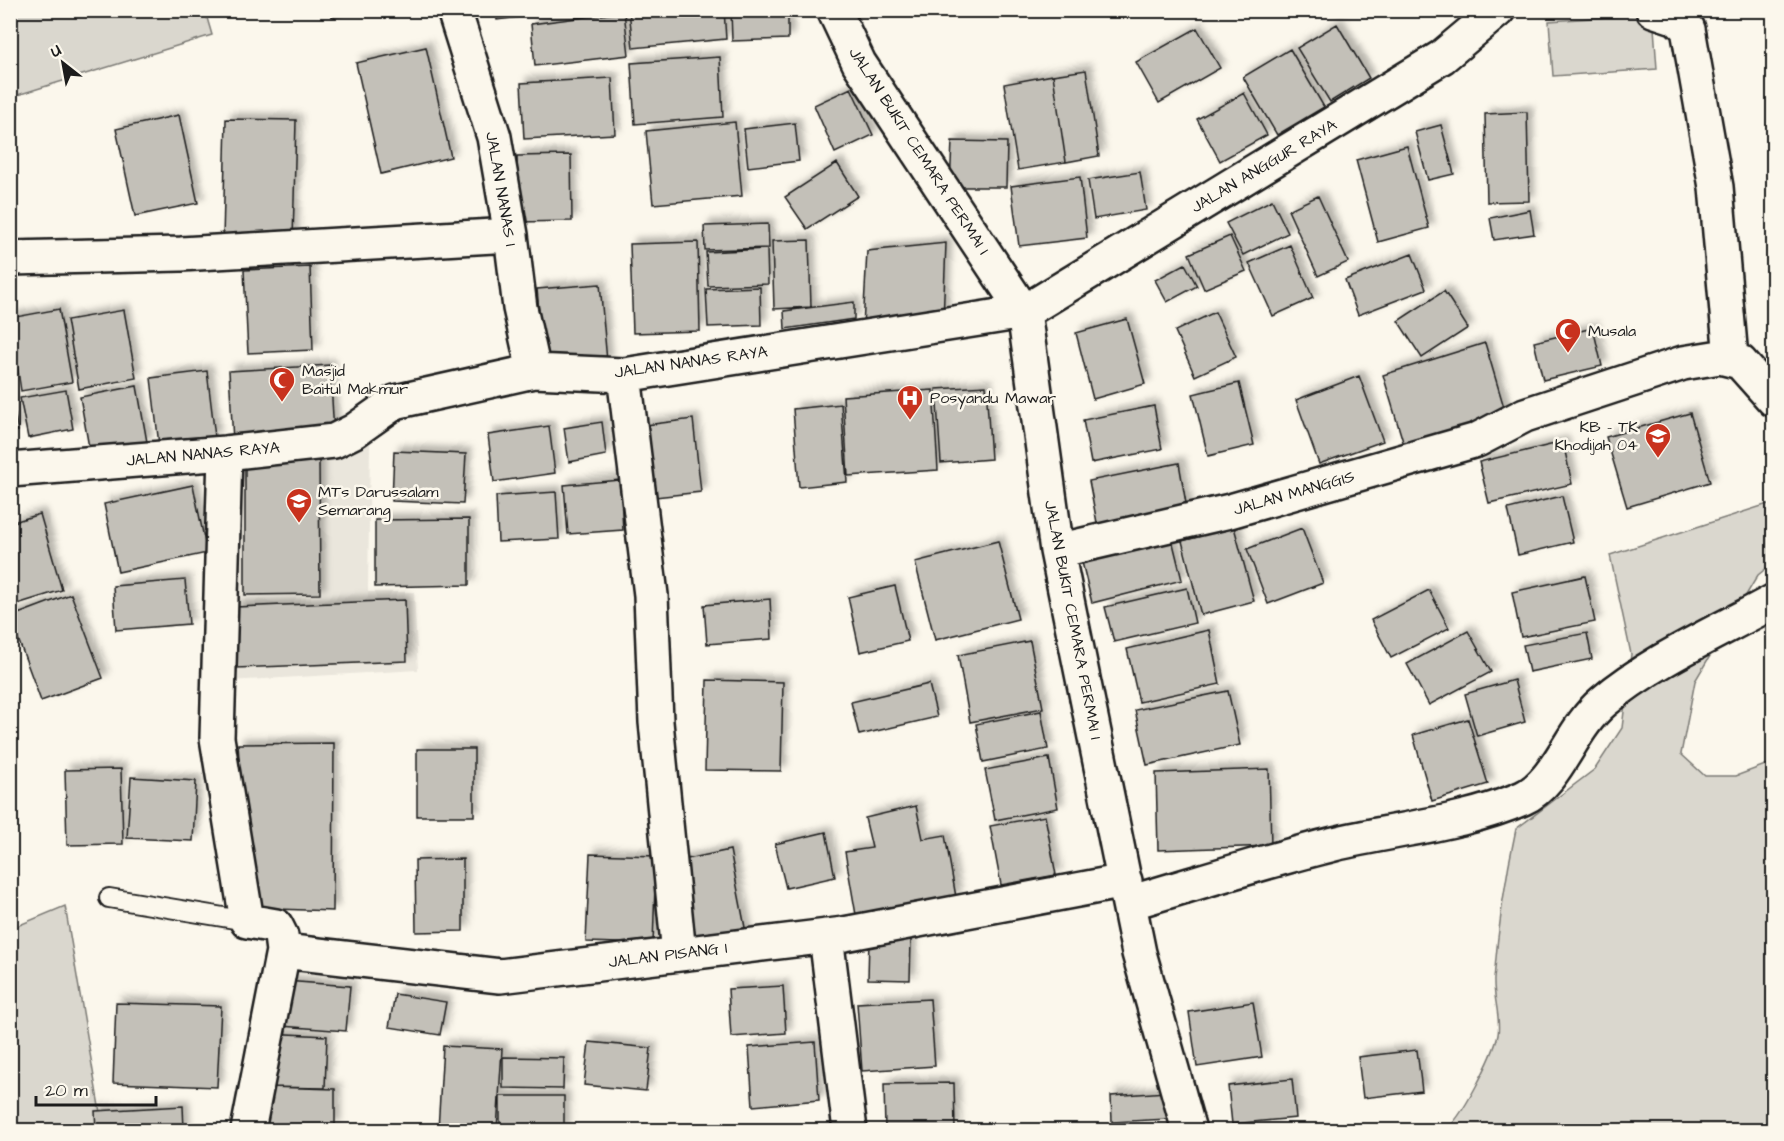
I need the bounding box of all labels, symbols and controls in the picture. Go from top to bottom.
north arrow [33,33,93,93]
text: U [46,39,65,63]
street label: JALAN BUKIT CEMARA PERMAI I [843,43,995,259]
street label: JALAN ANGGUR RAYA [1187,114,1341,218]
street label: JALAN NANAS I [480,130,522,248]
mosque icon: Musala [1553,316,1583,354]
place label: Musala [1588,320,1636,342]
street label: JALAN NANAS RAYA [613,340,769,384]
place label: Masjid Baitul Makmur [302,360,408,400]
mosque icon: Masjid Baitul Makmur [267,365,297,403]
hospital icon: Posyandu Mawar [895,383,925,421]
place label: Posyandu Mawar [930,387,1056,410]
place label: KB - TK Khodijah 04 [1554,416,1638,456]
school or university icon: KB - TK Khodijah 04 [1643,421,1673,459]
street label: JALAN NANAS RAYA [125,436,281,472]
street label: JALAN MANGGIS [1231,465,1357,521]
place label: MTs Darussalam Semarang [318,481,439,522]
school or university icon: MTs Darussalam Semarang [284,486,314,524]
street label: JALAN BUKIT CEMARA PERMAI I [1039,498,1107,742]
street label: JALAN PISANG I [607,937,729,973]
scale bar [36,1069,156,1107]
text: 20 m [45,1078,88,1103]

